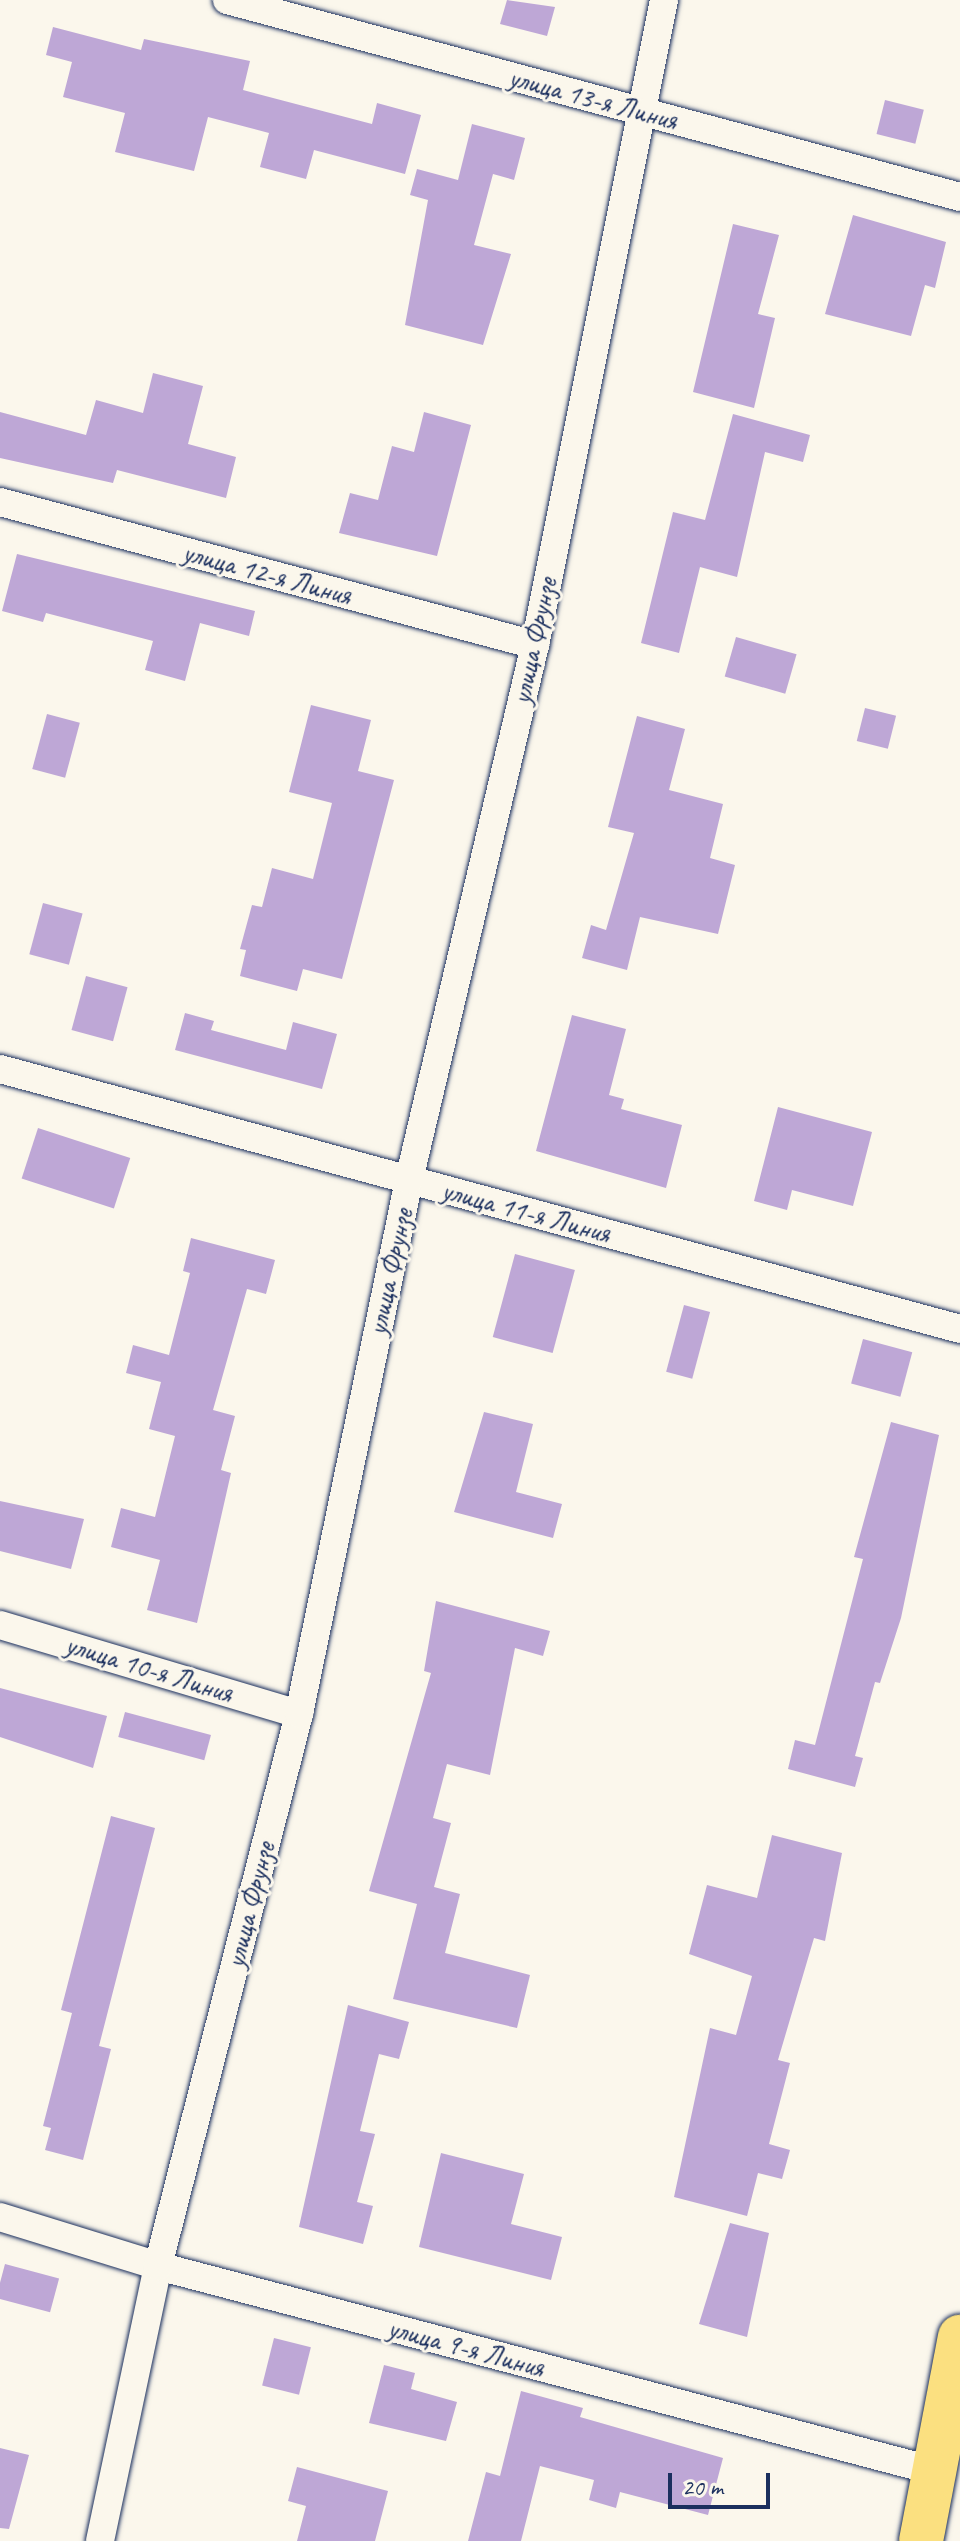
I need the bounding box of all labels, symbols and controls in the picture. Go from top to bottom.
street label: улица 13-я Линия [505,60,681,138]
street label: улица 12-я Линия [179,535,355,613]
street label: улица Фрунзе [504,576,564,706]
street label: улица 11-я Линия [438,1173,614,1251]
street label: улица Фрунзе [360,1207,420,1337]
street label: улица 10-я Линия [62,1628,236,1710]
street label: улица Фрунзе [218,1840,282,1970]
street label: улица 9-я Линия [384,2311,548,2385]
scale bar [672,2457,774,2507]
text: 20 m [682,2472,723,2502]

